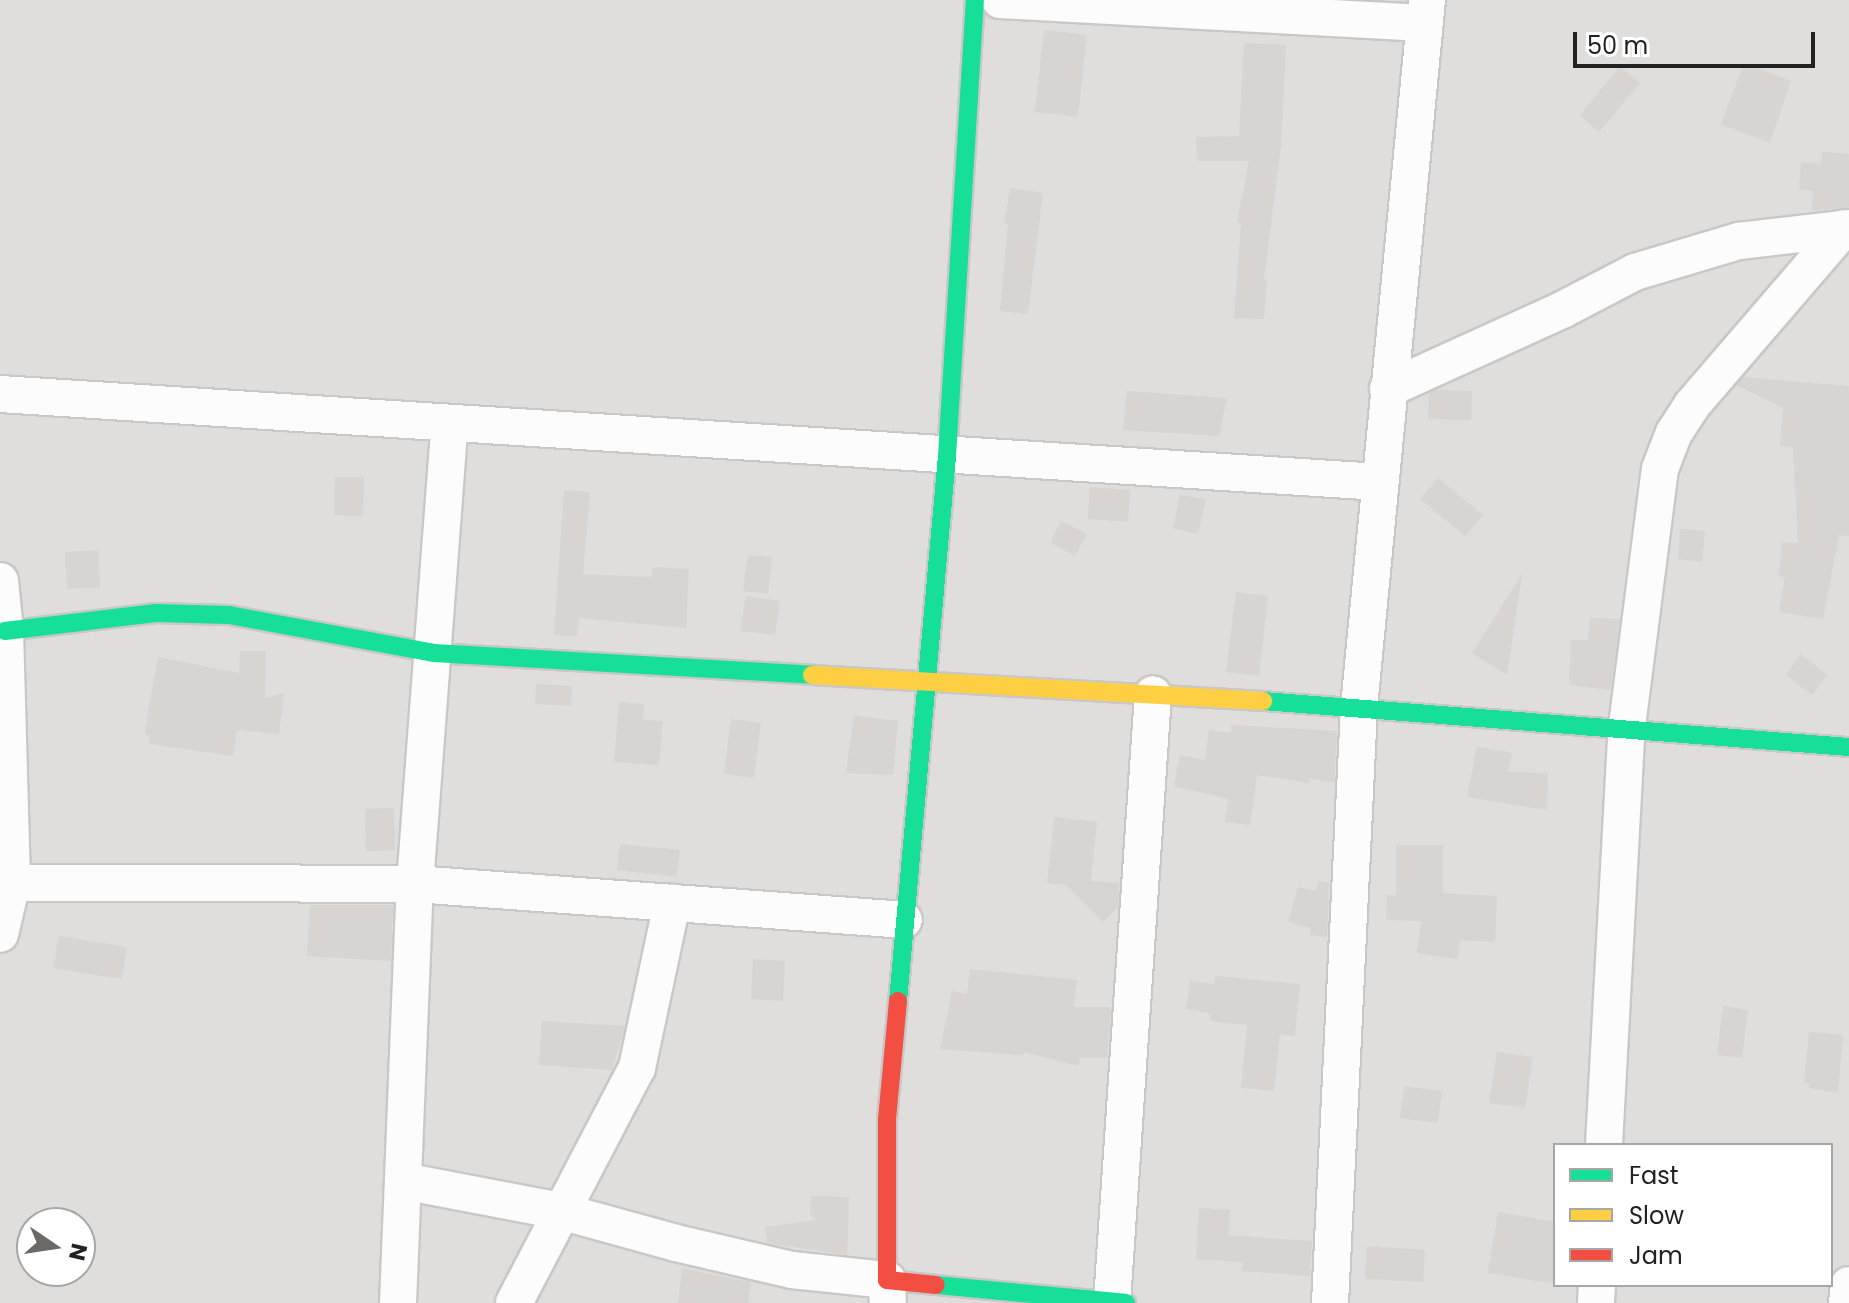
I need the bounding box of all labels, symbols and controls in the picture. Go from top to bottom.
scale bar [1577,16,1819,66]
text: 50 m [1587,29,1648,62]
legend [1553,1143,1833,1287]
text: Fast [1629,1159,1679,1192]
text: Slow [1629,1199,1684,1232]
north arrow [16,1207,96,1287]
text: Jam [1629,1239,1683,1272]
text: N [61,1241,95,1264]

